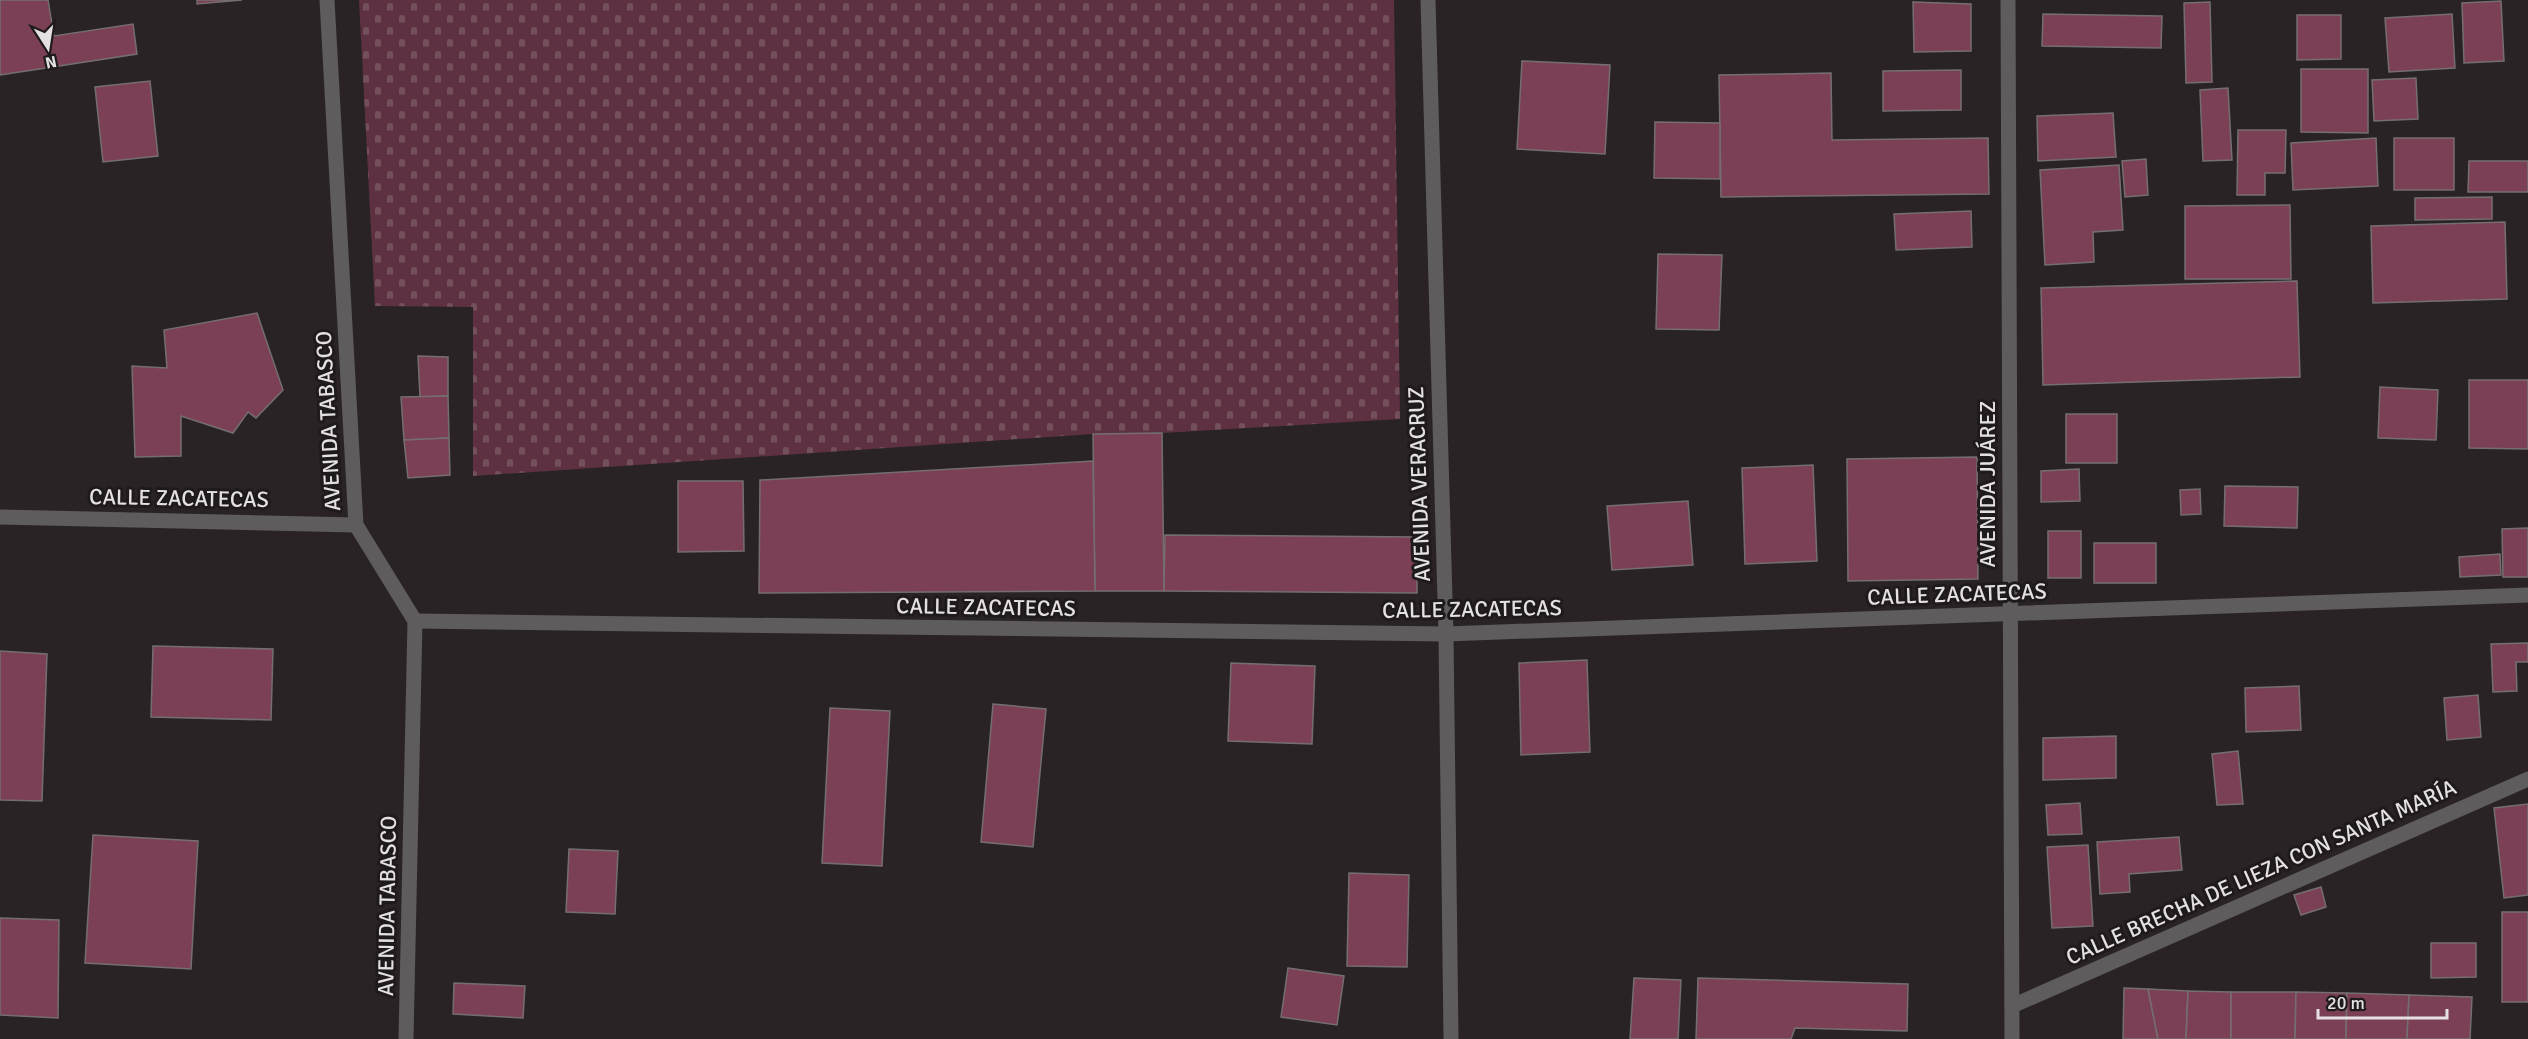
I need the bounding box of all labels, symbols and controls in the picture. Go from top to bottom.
north arrow [18,18,78,78]
text: N [43,51,58,73]
street label: AVENIDA TABASCO [310,330,346,512]
street label: AVENIDA VERACRUZ [1402,386,1436,582]
street label: AVENIDA JUÁREZ [1974,401,2001,567]
street label: CALLE ZACATECAS [89,483,269,513]
street label: CALLE ZACATECAS [1867,577,2047,611]
street label: CALLE ZACATECAS [896,592,1076,622]
street label: CALLE ZACATECAS [1382,594,1562,624]
street label: CALLE BRECHA DE LIEZA CON SANTA MARÍA [2062,773,2461,971]
street label: AVENIDA TABASCO [372,816,402,996]
scale bar [2318,982,2447,1020]
text: 20 m [2327,992,2365,1014]

